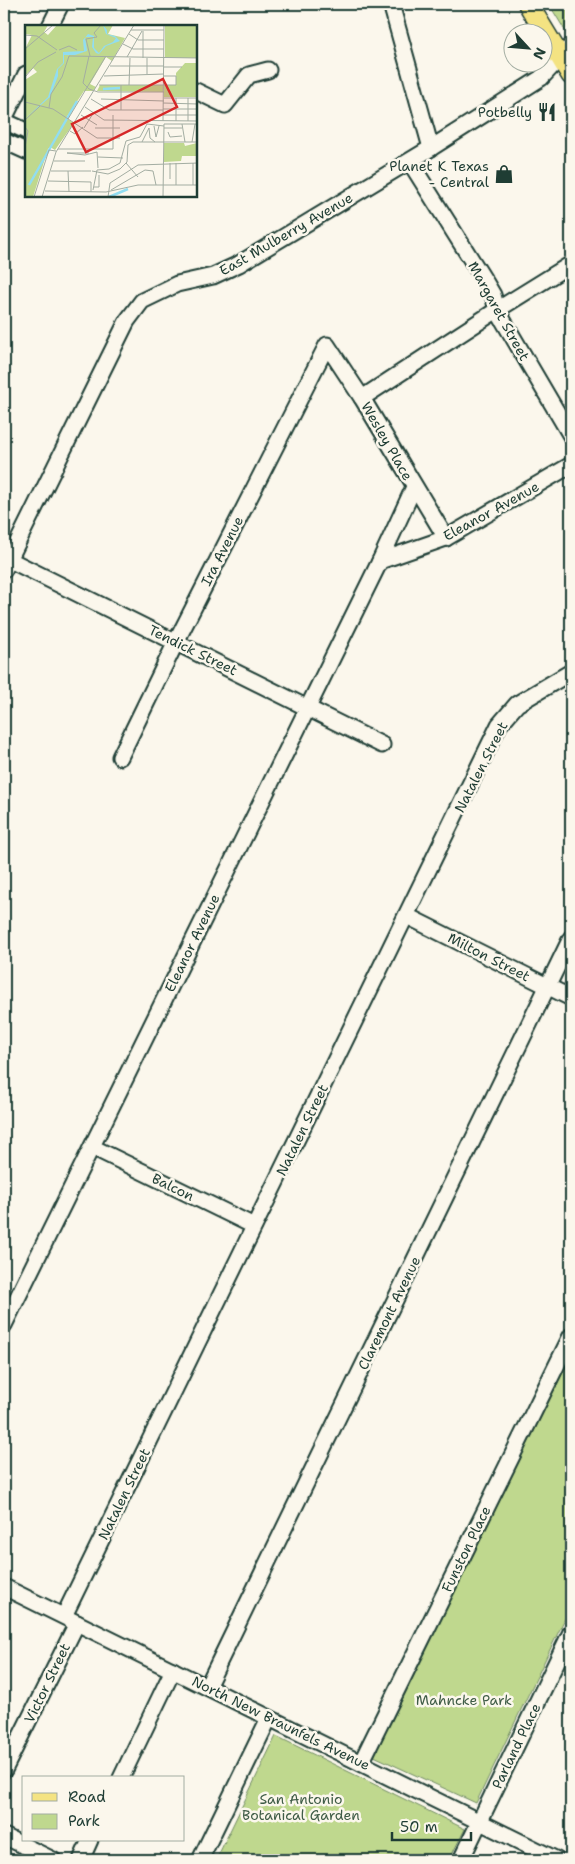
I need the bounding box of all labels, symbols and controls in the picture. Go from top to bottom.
north arrow [502,22,552,72]
inset map [25,25,198,198]
text: N [529,45,550,63]
restaurant icon: Potbelly [536,101,558,123]
place label: Potbelly [478,103,532,121]
place label: Planet K Texas - Central [389,157,490,191]
shop icon: Planet K Texas - Central [493,163,515,185]
street label: East Mulberry Avenue [216,188,356,280]
street label: Margaret Street [464,258,534,364]
street label: Wesley Place [357,398,417,484]
street label: Eleanor Avenue [440,477,542,545]
street label: Ira Avenue [197,513,247,589]
street label: Tendick Street [146,621,240,679]
street label: Natalen Street [450,718,512,816]
street label: Eleanor Avenue [161,891,224,995]
street label: Milton Street [445,929,533,985]
street label: Natalen Street [272,1081,332,1179]
street label: Balcon [149,1169,197,1205]
street label: Claremont Avenue [354,1253,424,1373]
street label: Natalen Street [94,1445,154,1543]
street label: Funston Place [437,1503,495,1595]
street label: Victor Street [20,1640,74,1726]
street label: North New Braunfels Avenue [189,1672,373,1774]
park label: Mahncke Park [416,1691,512,1709]
street label: Parland Place [488,1700,544,1792]
legend [22,1776,185,1842]
text: Road [68,1787,106,1807]
park label: San Antonio Botanical Garden [242,1790,360,1824]
scale bar [392,1809,471,1841]
text: Park [68,1811,100,1831]
text: 50 m [400,1817,438,1837]

